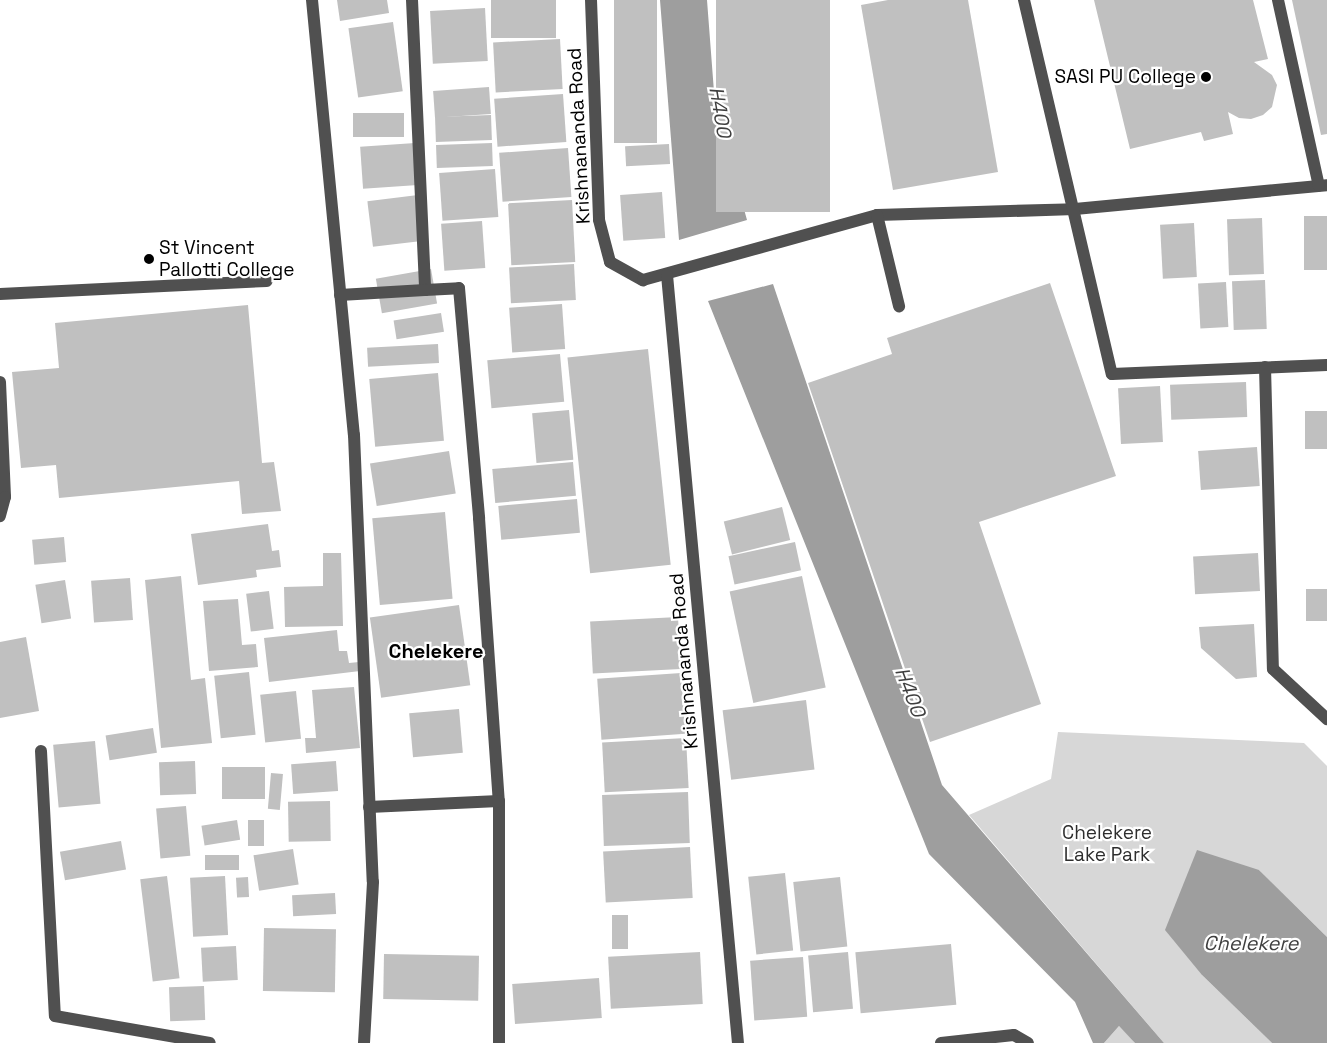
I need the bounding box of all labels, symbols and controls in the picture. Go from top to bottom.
street label: Krishnananda Road [563,47,595,225]
place label: SASI PU College [1054,66,1196,88]
marker: SASI PU College [1200,71,1212,83]
water label: H400 [704,85,736,139]
place label: St Vincent Pallotti College [159,237,295,281]
marker: St Vincent Pallotti College [143,253,155,265]
street label: Krishnananda Road [665,572,703,750]
district label: Chelekere [389,639,483,663]
water label: H400 [890,664,930,720]
park label: Chelekere Lake Park [1062,822,1152,866]
water label: Chelekere [1204,931,1298,955]

